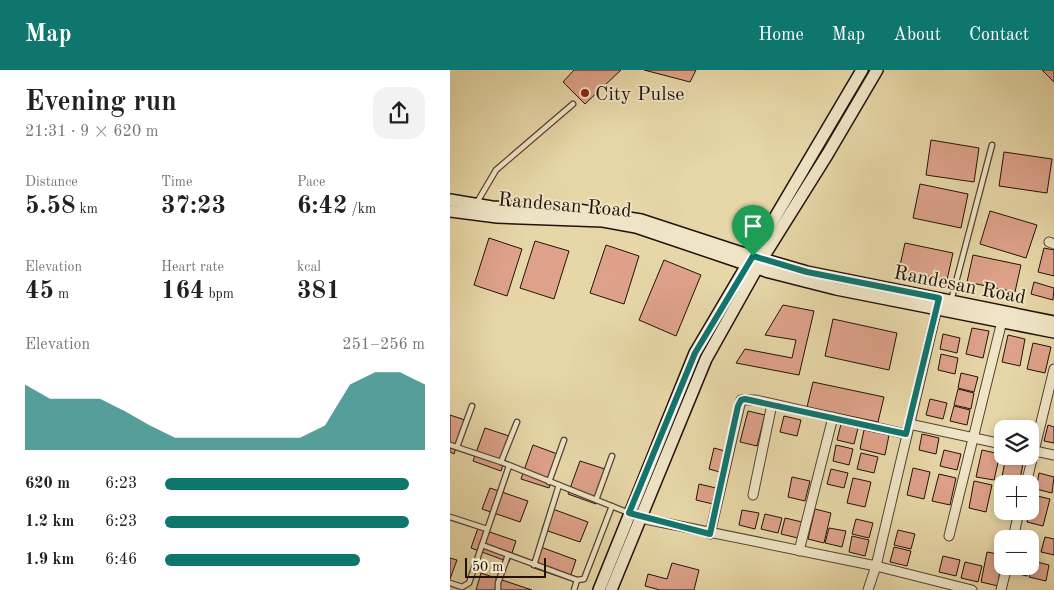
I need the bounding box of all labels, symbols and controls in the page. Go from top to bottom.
text: Map [25,23,72,47]
text: Home [758,26,804,44]
text: Map [832,26,865,44]
text: About [893,26,941,44]
text: Contact [969,26,1029,44]
place label: City Pulse [595,85,685,105]
button: share [373,87,425,139]
marker: City Pulse [579,87,591,99]
text: Evening run [25,89,177,117]
text: 21:31 · 9 × 620 m [25,124,158,140]
text: Distance [25,175,78,189]
text: Time [161,175,192,189]
text: Pace [297,175,325,189]
street label: Randesan Road [497,190,633,222]
text: 5.58 [25,194,76,219]
text: 37:23 [161,194,226,219]
text: 6:42 [297,194,348,219]
text: km [76,202,98,216]
text: /km [348,202,376,216]
pin [732,205,774,256]
icon: arrive [739,212,767,240]
text: Elevation [25,260,82,274]
text: Heart rate [161,260,224,274]
text: kcal [297,260,321,274]
street label: Randesan Road [892,263,1027,309]
text: 45 [25,279,54,304]
text: 164 [161,279,205,304]
text: 381 [297,279,341,304]
text: m [54,287,69,301]
text: bpm [205,287,234,301]
text: Elevation [25,337,90,353]
text: 251–256 m [342,337,425,353]
map controls [994,420,1039,575]
button: layers [994,420,1039,465]
button: + [994,475,1039,520]
text: 620 m [25,476,70,492]
text: 6:23 [105,476,137,492]
text: 1.2 km [25,514,74,530]
text: 6:23 [105,514,137,530]
button: − [994,530,1039,575]
text: 1.9 km [25,552,74,568]
text: 6:46 [105,552,137,568]
scale bar [465,555,546,578]
text: 50 m [472,560,503,574]

